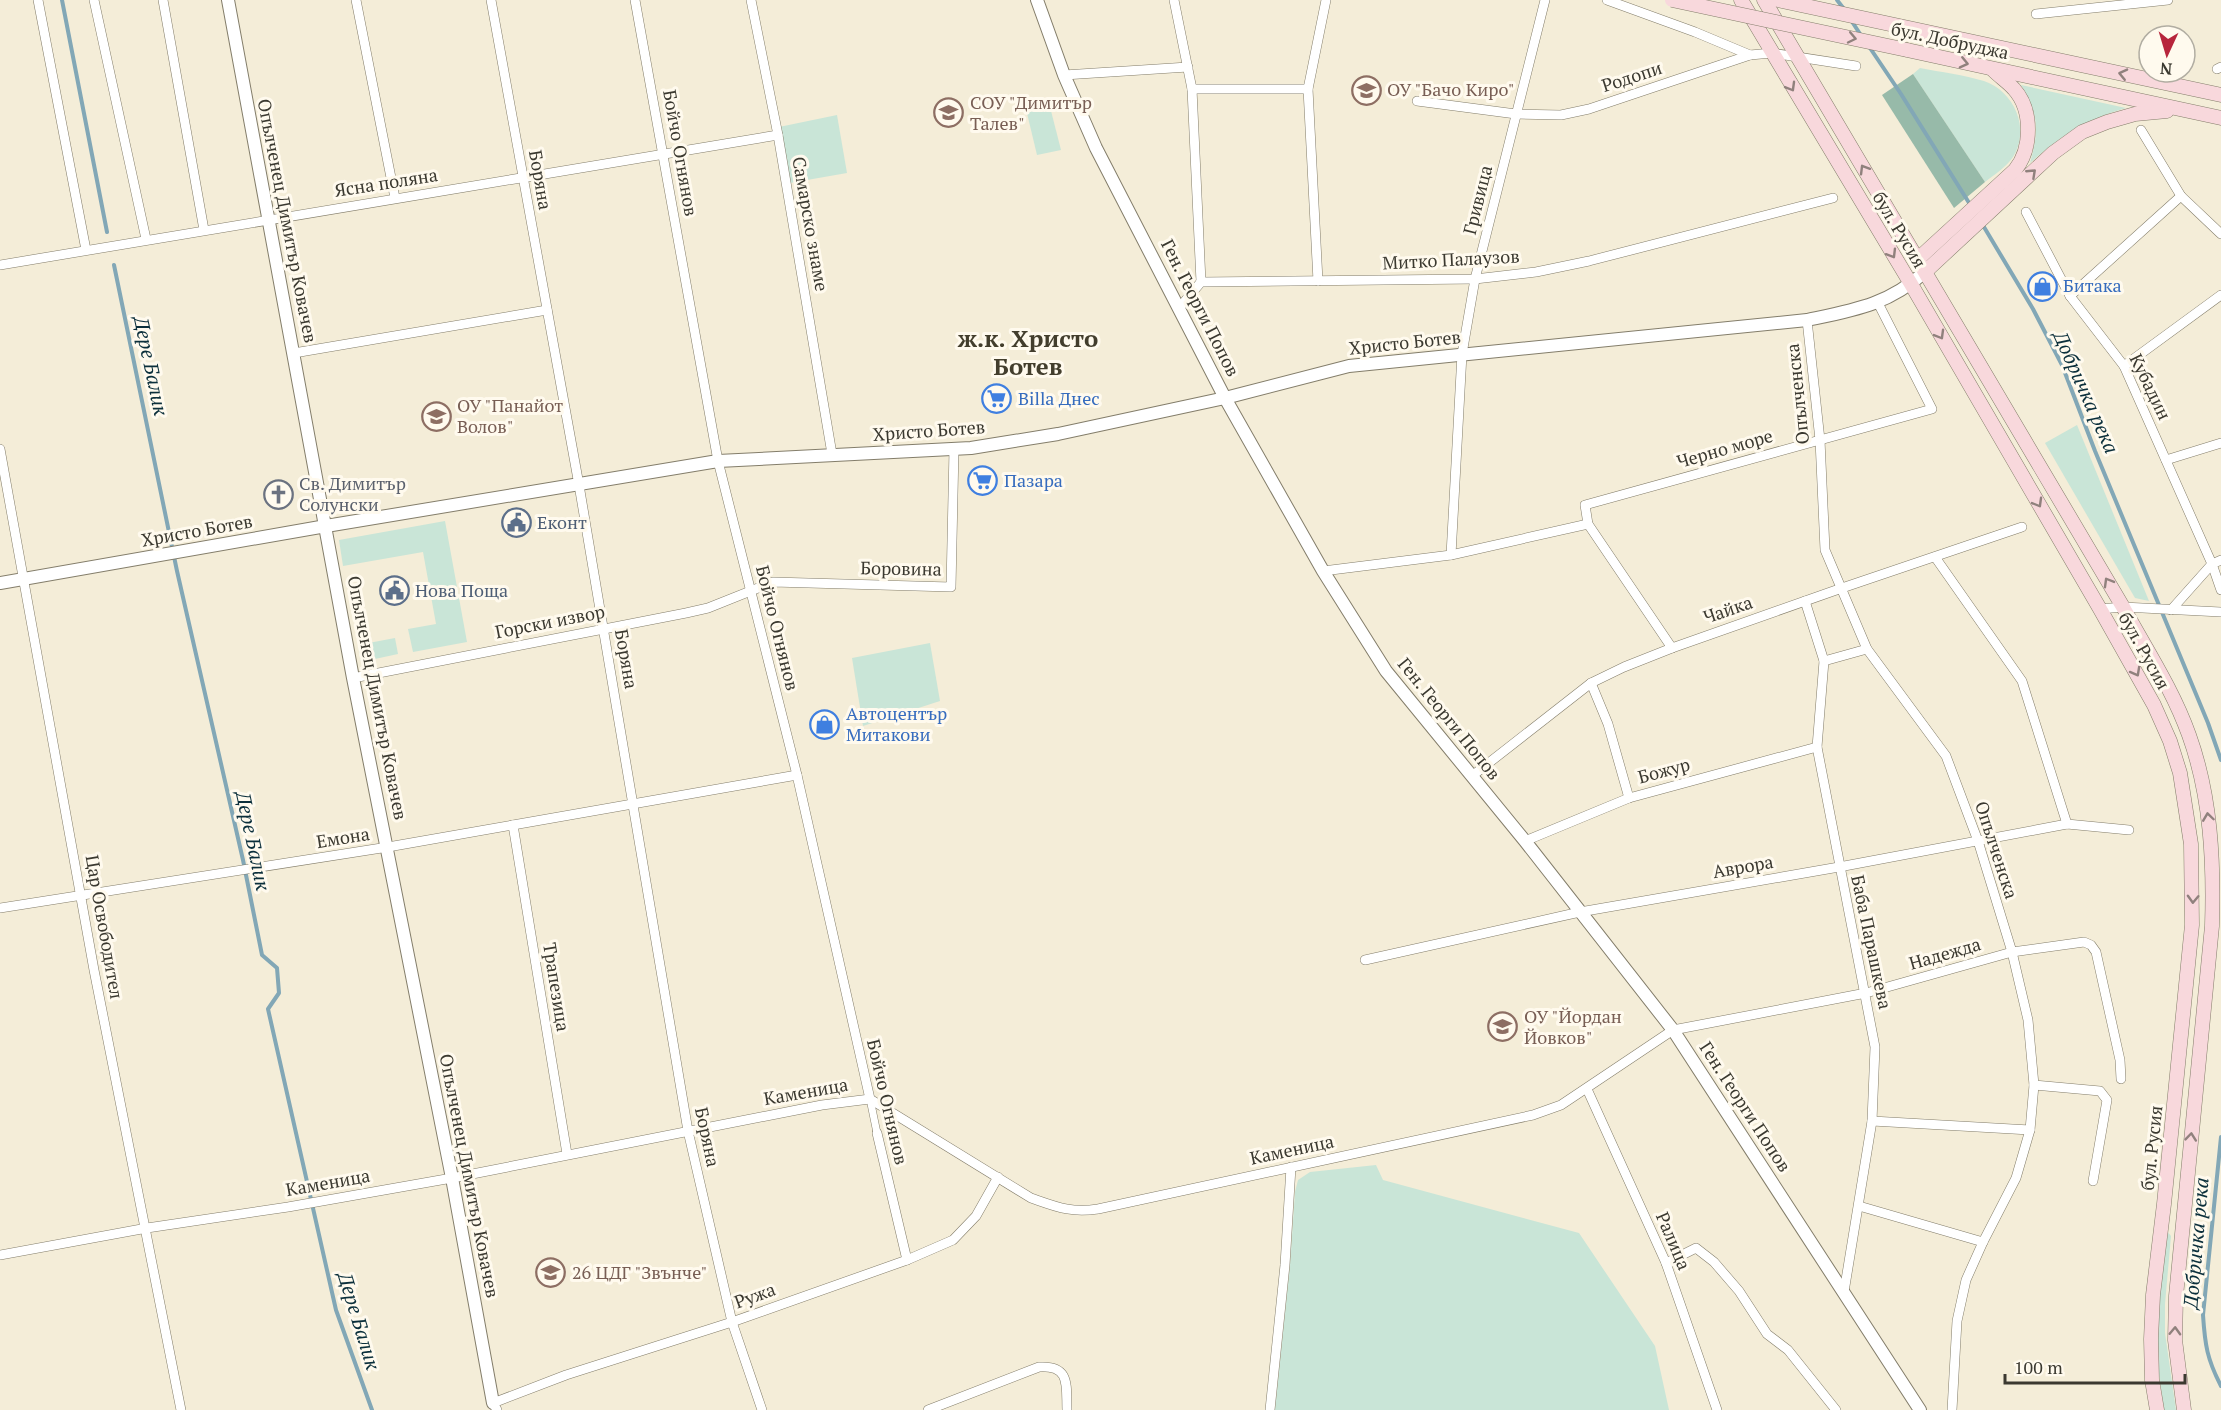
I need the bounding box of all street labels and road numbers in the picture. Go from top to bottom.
street label: бул. Добруджа [1889,16,2011,64]
street label: Родопи [1599,55,1665,97]
street label: Бойчо Огнянов [658,88,704,218]
street label: Опълченец Димитър Ковачев [253,97,323,345]
street label: Боряна [524,148,558,212]
street label: Самарско знаме [787,155,835,293]
street label: Ясна поляна [332,162,439,202]
street label: Гривица [1457,163,1497,237]
street label: бул. Русия [1868,187,1932,272]
street label: Ген. Георги Попов [1156,235,1246,380]
street label: Митко Палаузов [1382,243,1520,275]
street label: Христо Ботев [1348,324,1462,360]
street label: Опълченска [1780,342,1814,446]
street label: Кубадин [2125,349,2177,424]
street label: Христо Ботев [872,414,986,446]
street label: Черно море [1674,423,1775,473]
street label: Христо Ботев [139,508,254,552]
street label: Боровина [860,555,942,581]
street label: Бойчо Огнянов [751,563,805,693]
street label: Опълченец Димитър Ковачев [343,574,413,822]
street label: Чайка [1700,590,1755,629]
street label: Горски извор [493,599,607,643]
street label: бул. Русия [2114,607,2176,694]
street label: Боряна [610,627,644,691]
street label: Ген. Георги Попов [1393,652,1507,785]
street label: Божур [1635,752,1692,788]
street label: Опълченска [1970,798,2024,902]
street label: Емона [314,821,371,853]
street label: Аврора [1711,849,1775,883]
street label: Цар Освободител [80,853,130,1001]
street label: Баба Парашкева [1846,873,1898,1011]
street label: Надежда [1906,931,1983,975]
street label: Трапезица [538,941,576,1033]
street label: Бойчо Огнянов [862,1037,914,1167]
street label: Ген. Георги Попов [1695,1037,1797,1176]
street label: Опълченец Димитър Ковачев [435,1052,505,1300]
street label: Каменица [762,1072,850,1110]
street label: бул. Русия [2135,1104,2167,1192]
street label: Боряна [690,1105,726,1169]
street label: Каменица [1248,1128,1336,1170]
street label: Каменица [284,1163,372,1201]
street label: Ралица [1651,1208,1697,1273]
street label: Ружа [731,1277,778,1314]

